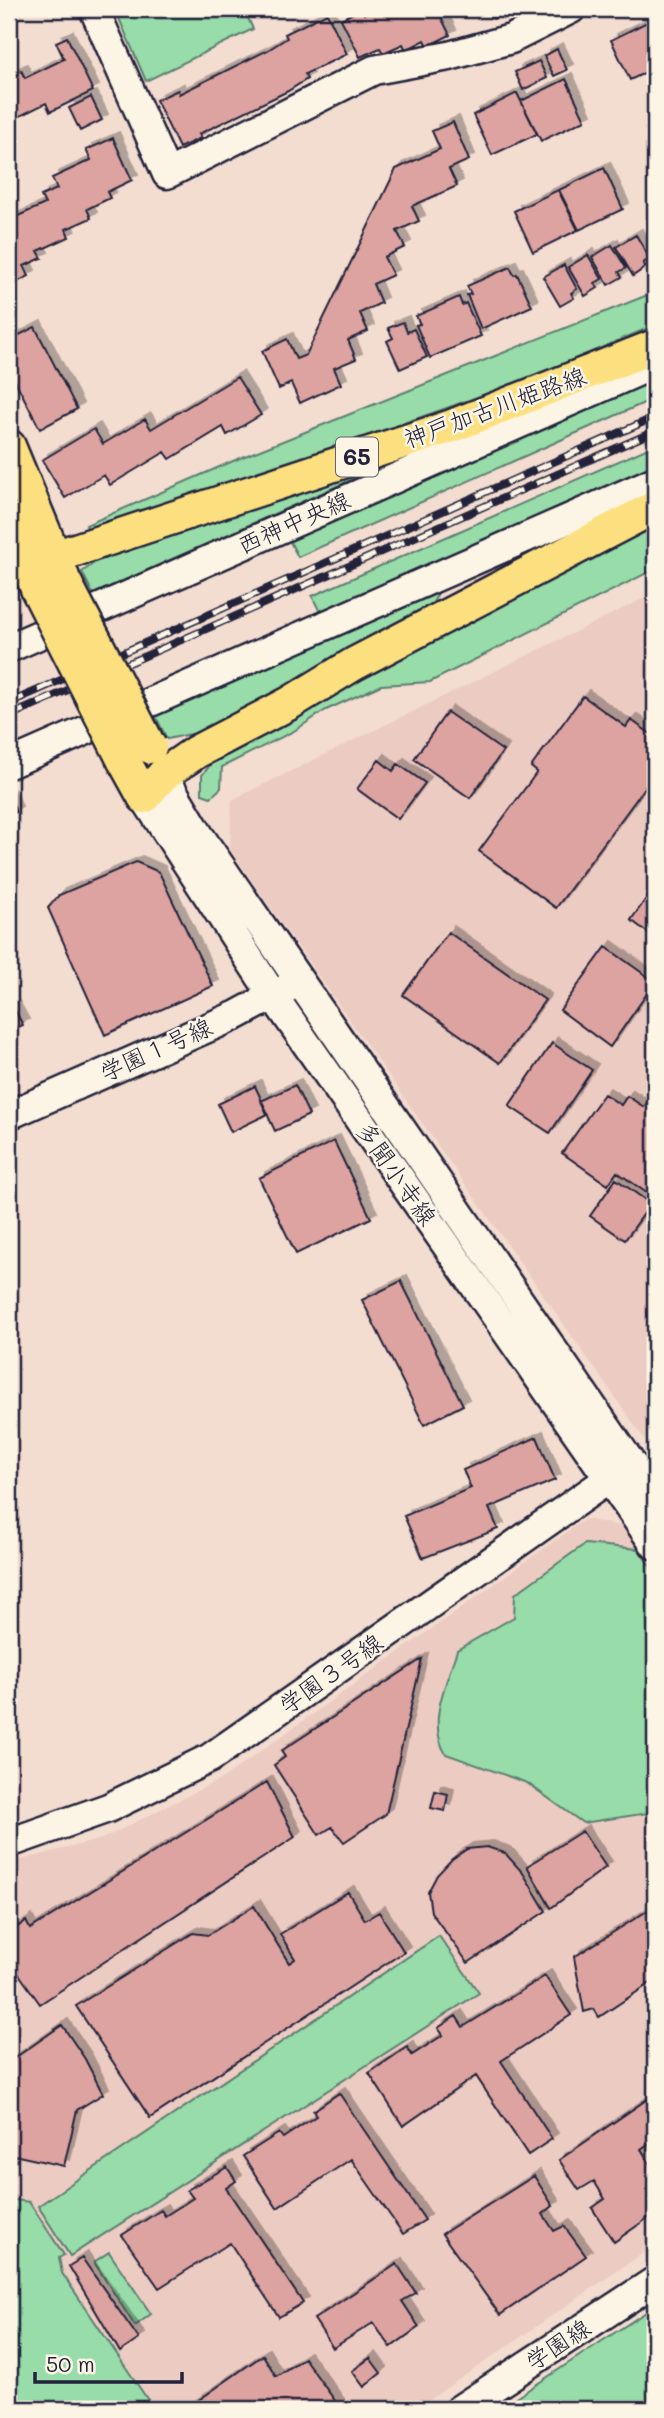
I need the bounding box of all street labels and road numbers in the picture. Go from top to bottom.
street label: 神戸加古川姫路線 [399,359,590,454]
road number: 65 [336,438,378,477]
street label: 西神中央線 [232,483,355,560]
street label: 学園１号線 [94,1010,217,1087]
street label: 多聞小寺線 [350,1115,444,1231]
street label: 学園３号線 [272,1626,388,1720]
street label: 学園線 [519,2311,596,2376]

